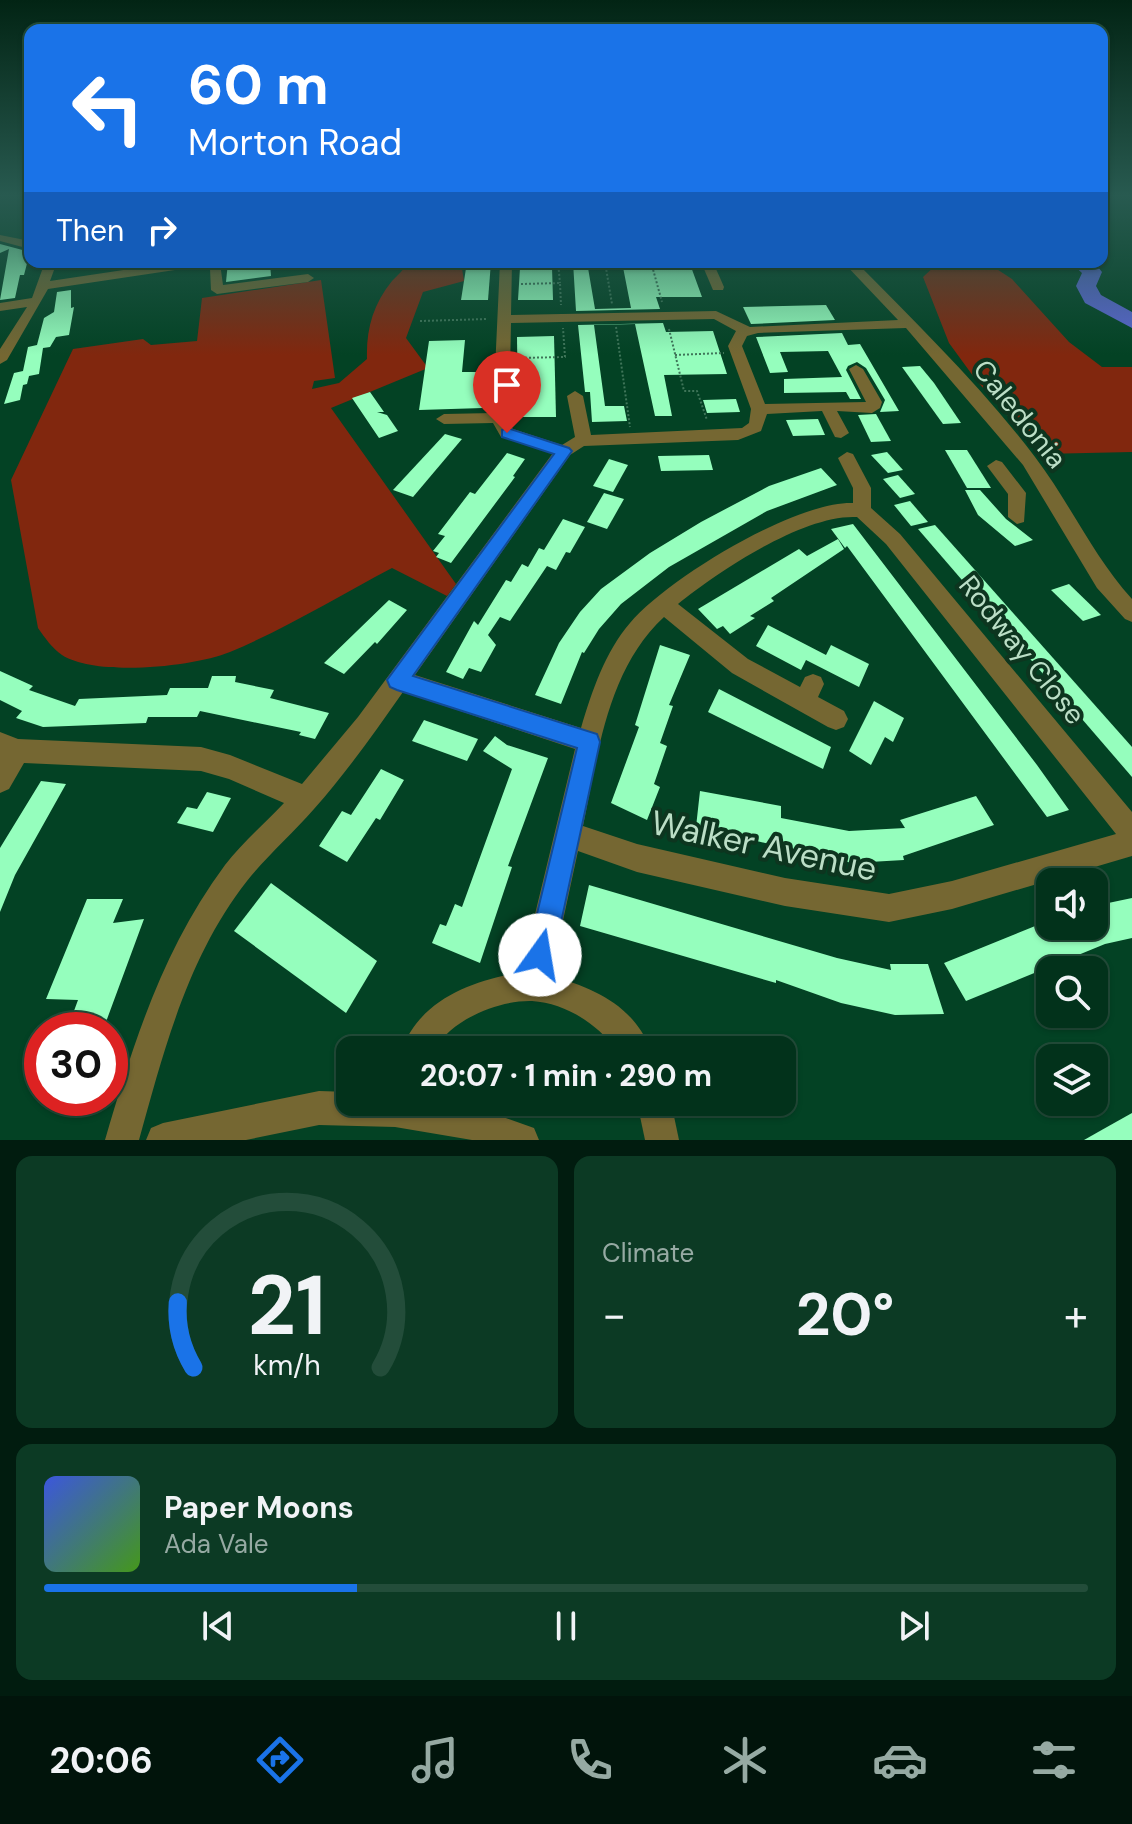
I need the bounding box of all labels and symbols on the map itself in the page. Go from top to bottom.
pin [473,351,541,433]
street label: Caledonia [965,352,1075,476]
street label: Rodway Close [951,568,1093,732]
street label: Walker Avenue [647,800,881,892]
position arrow [498,913,582,997]
speed limit sign: 30 [24,1012,128,1116]

